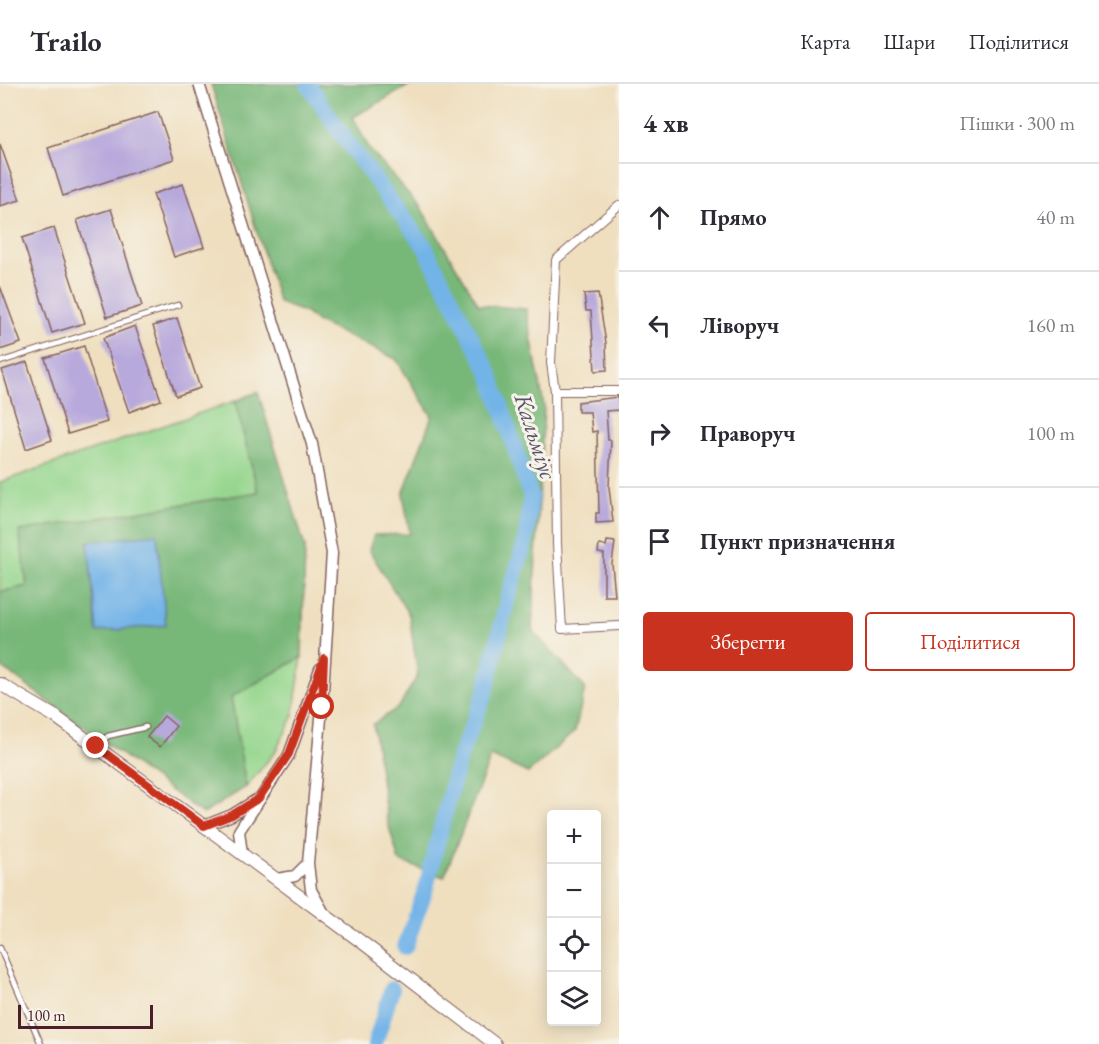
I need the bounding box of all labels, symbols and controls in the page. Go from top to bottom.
text: Trailo [30,23,102,59]
text: Карта [800,28,850,55]
text: Шари [883,28,935,55]
text: Поділитися [968,28,1069,55]
text: 4 хв [643,106,689,140]
text: Пішки · 300 m [959,110,1075,136]
icon: ahead [643,201,676,234]
text: Прямо [700,203,767,232]
text: 40 m [1036,204,1075,230]
icon: left [643,309,676,342]
text: Ліворуч [700,311,779,340]
text: 160 m [1027,312,1075,338]
water label: Кальміус [507,388,565,483]
icon: right [643,417,676,450]
text: Праворуч [700,419,796,448]
text: 100 m [1027,420,1075,446]
icon: arrive [643,525,676,558]
text: Пункт призначення [700,527,895,556]
button: Зберегти [643,612,853,671]
button: Поділитися [865,612,1075,671]
route start [308,693,334,719]
route end [82,732,108,758]
map controls [547,810,601,1026]
button: + [547,810,601,864]
button: − [547,864,601,918]
button: locate [547,918,601,972]
button: layers [547,972,601,1026]
scale bar [18,1002,153,1030]
text: 100 m [27,1005,66,1026]

